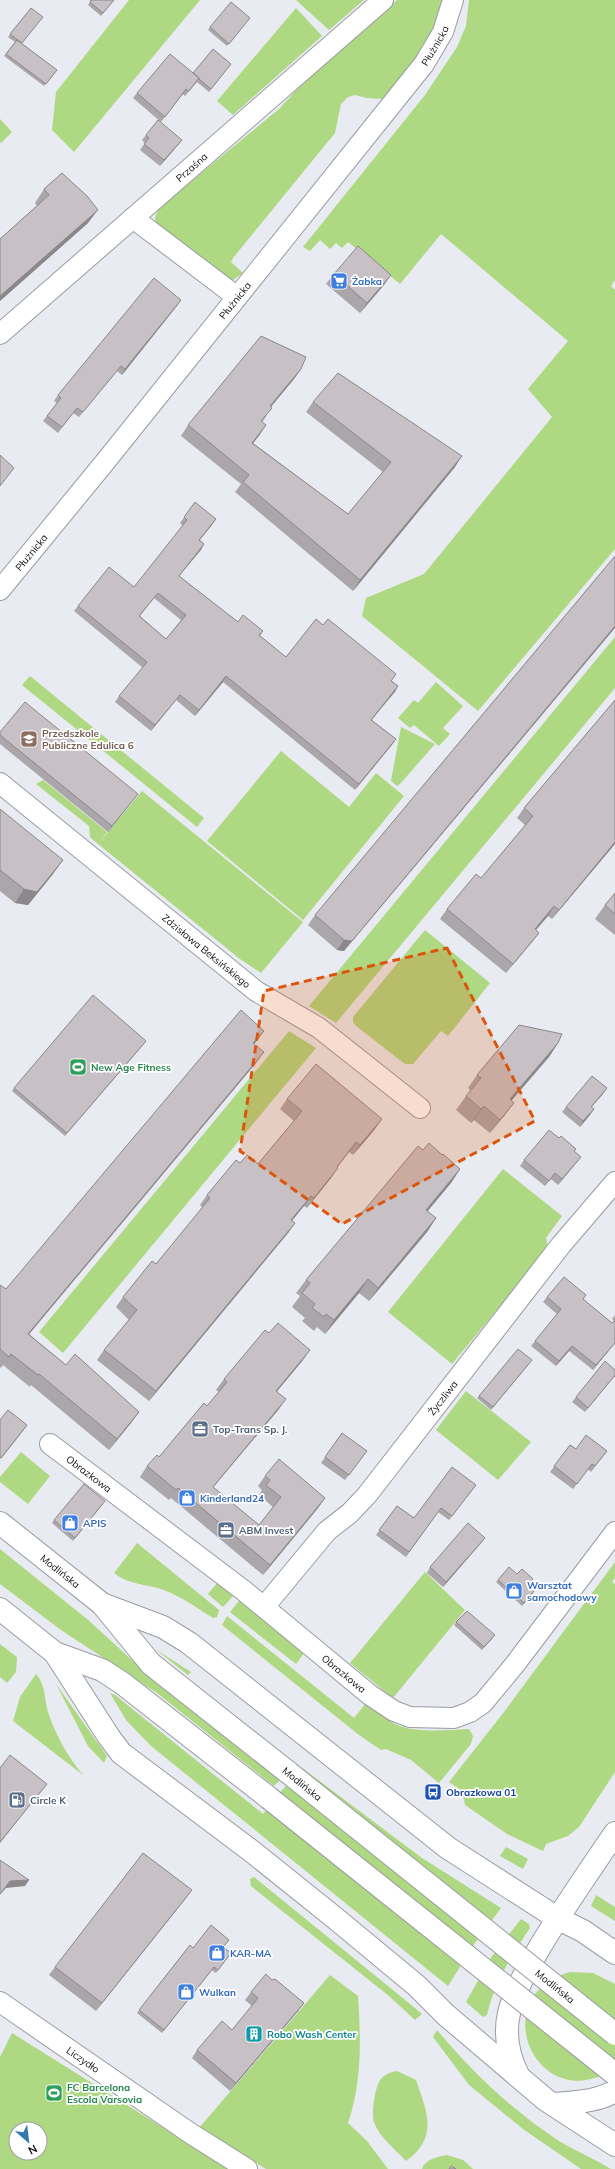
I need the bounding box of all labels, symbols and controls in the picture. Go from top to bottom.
street label: Płużnicka [418,24,451,68]
street label: Przaśna [173,150,210,184]
supermarket icon: Żabka [329,271,349,291]
place label: Żabka [352,275,382,288]
street label: Płużnicka [216,279,254,321]
street label: Płużnicka [12,531,50,573]
place label: Przedszkole Publiczne Edulica 6 [42,727,134,752]
school or university icon: Przedszkole Publiczne Edulica 6 [19,729,39,749]
street label: Zdzisława Beksińskiego [160,911,254,991]
sports icon: New Age Fitness [68,1057,88,1077]
place label: New Age Fitness [91,1061,171,1074]
street label: Życzliwa [425,1378,460,1418]
office icon: Top-Trans Sp. J. [190,1419,210,1439]
place label: Top-Trans Sp. J. [213,1423,288,1436]
street label: Obrazkowa [64,1452,114,1495]
shop icon: Kinderland24 [177,1488,197,1508]
place label: Kinderland24 [200,1492,264,1505]
shop icon: APIS [60,1513,80,1533]
place label: APIS [83,1517,107,1530]
office icon: ABM Invest [216,1520,236,1540]
place label: ABM Invest [239,1524,293,1537]
street label: Modlińska [38,1551,83,1591]
place label: Warsztat samochodowy [527,1579,597,1604]
shop icon: Warsztat samochodowy [504,1581,524,1601]
street label: Obrazkowa [319,1651,369,1696]
street label: Modlińska [280,1764,324,1804]
bus stop icon: Obrazkowa 01 [423,1782,443,1802]
place label: Obrazkowa 01 [446,1786,516,1799]
fuel station icon: Circle K [7,1790,27,1810]
place label: Circle K [30,1794,66,1807]
shop icon: KAR-MA [207,1943,227,1963]
place label: KAR-MA [230,1947,272,1960]
street label: Modlińska [533,1966,578,2006]
shop icon: Wulkan [176,1982,196,2002]
place label: Wulkan [199,1986,236,1999]
building icon: Robo Wash Center [244,2024,264,2044]
place label: Robo Wash Center [267,2028,356,2041]
street label: Liczydło [64,2043,102,2075]
place label: FC Barcelona Escola Varsovia [67,2081,142,2106]
sports icon: FC Barcelona Escola Varsovia [44,2083,64,2103]
north arrow [8,2121,48,2161]
text: N [26,2142,40,2158]

